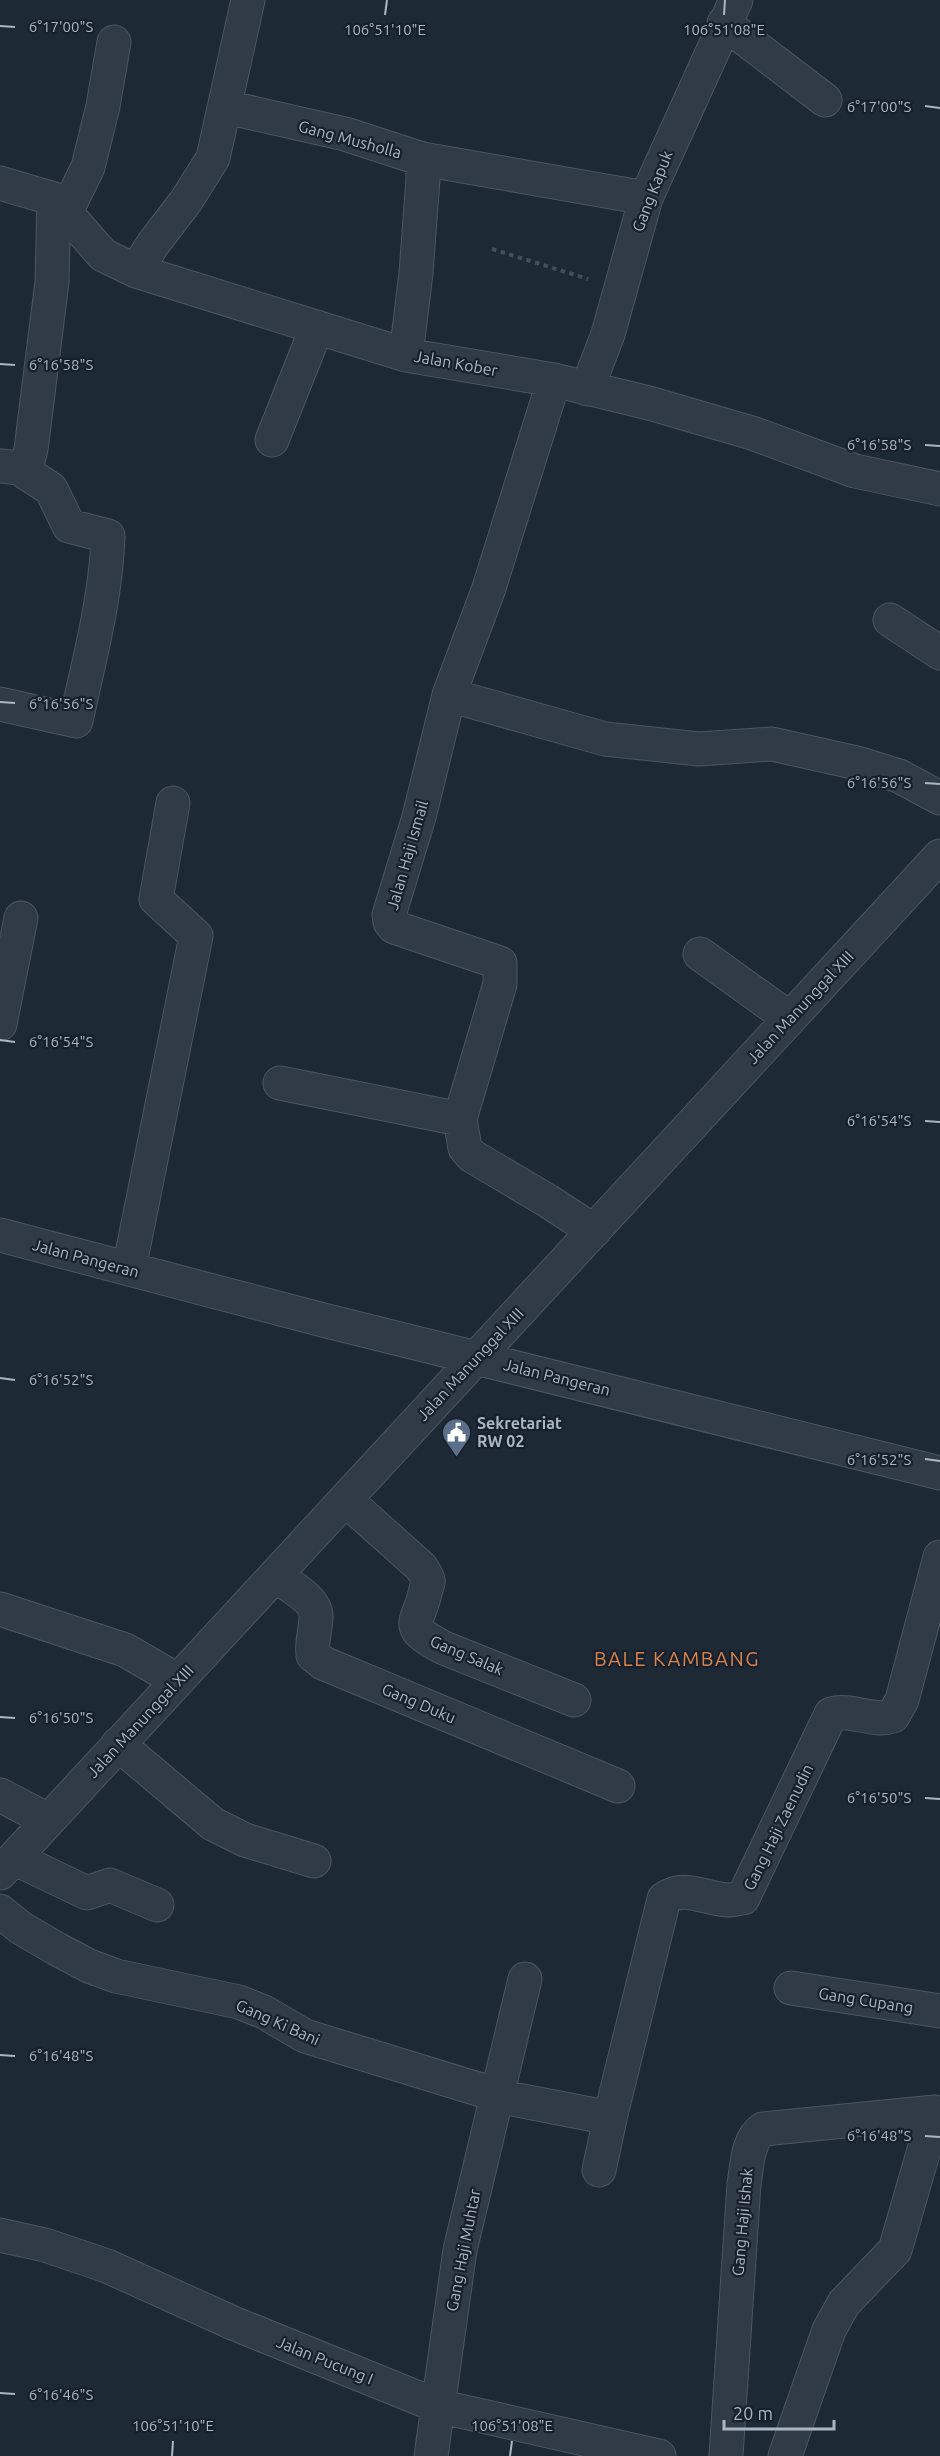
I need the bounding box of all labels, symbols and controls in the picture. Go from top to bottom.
text: 6°17'00"S [29,18,93,35]
text: 106°51'10"E [344,21,426,38]
text: 106°51'08"E [683,21,765,38]
text: 6°17'00"S [847,98,911,115]
street label: Gang Musholla [296,117,404,161]
street label: Gang Kapuk [628,148,676,234]
street label: Jalan Kober [413,347,499,379]
text: 6°16'58"S [29,356,93,373]
text: 6°16'58"S [847,436,911,453]
text: 6°16'56"S [29,695,93,712]
text: 6°16'56"S [847,774,911,791]
street label: Jalan Haji Ismail [383,798,431,912]
street label: Jalan Manunggal XIII [743,947,857,1067]
text: 6°16'54"S [29,1033,93,1050]
text: 6°16'54"S [847,1112,911,1129]
street label: Jalan Pangeran [31,1235,141,1281]
street label: Jalan Manunggal XIII [413,1304,527,1424]
street label: Jalan Pangeran [502,1355,612,1399]
text: 6°16'52"S [29,1371,93,1388]
place label: Sekretariat RW 02 [477,1414,562,1450]
public building icon: Sekretariat RW 02 [440,1416,472,1458]
text: 6°16'52"S [847,1451,911,1468]
street label: Gang Salak [428,1631,506,1679]
district label: BALE KAMBANG [594,1647,760,1670]
street label: Jalan Manunggal XIII [83,1661,197,1781]
street label: Gang Duku [379,1679,459,1727]
text: 6°16'50"S [29,1709,93,1726]
street label: Gang Haji Zaenudin [740,1761,816,1893]
text: 6°16'50"S [847,1789,911,1806]
street label: Gang Cupang [817,1984,915,2016]
street label: Gang Ki Bani [233,1996,323,2048]
text: 6°16'48"S [29,2047,93,2064]
text: 6°16'48"S [847,2127,911,2144]
street label: Gang Haji Ishak [728,2167,756,2277]
street label: Gang Haji Muhtar [442,2187,484,2313]
street label: Jalan Pucung I [274,2332,376,2388]
text: 6°16'46"S [29,2386,93,2403]
scale bar [724,2393,834,2431]
text: 20 m [733,2403,773,2423]
text: 106°51'10"E [132,2417,214,2434]
text: 106°51'08"E [471,2417,553,2434]

